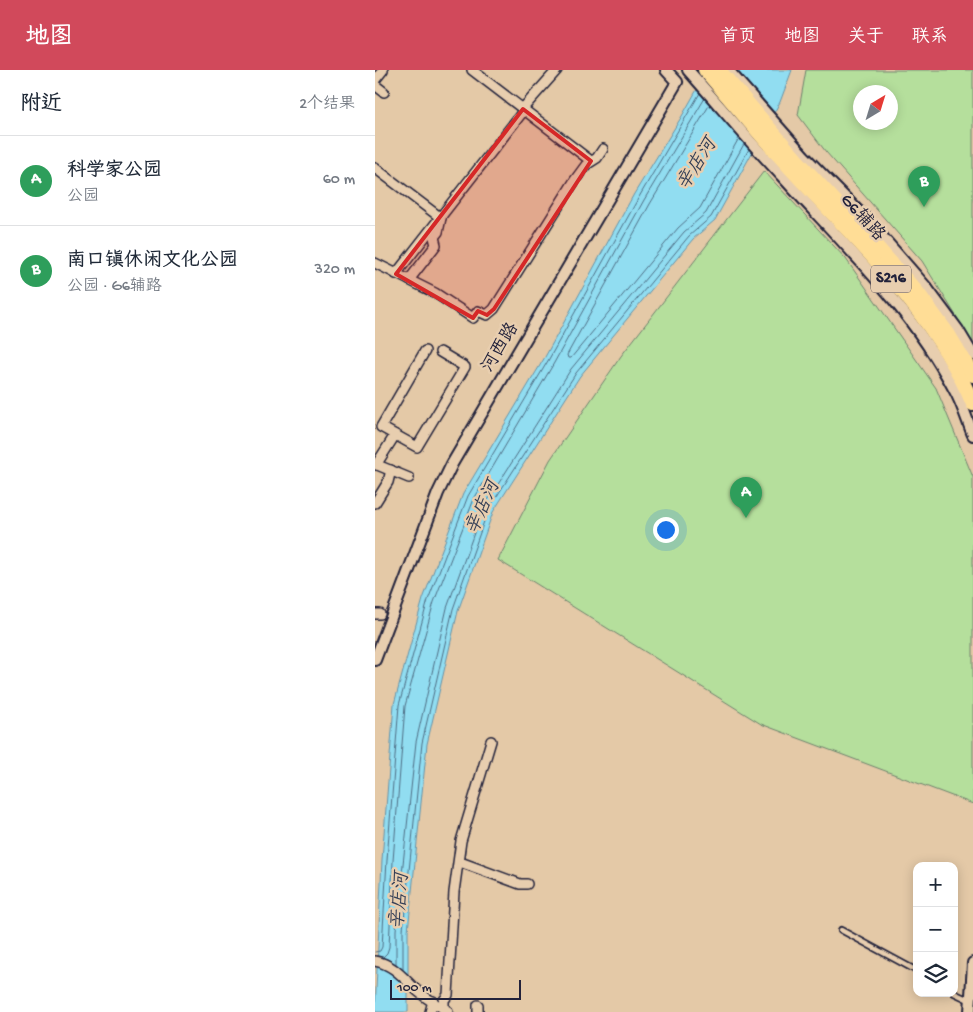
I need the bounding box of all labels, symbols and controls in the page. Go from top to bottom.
text: 地图 [25,24,73,53]
text: 首页 [720,27,756,48]
text: 地图 [784,27,820,48]
text: 关于 [848,27,884,48]
text: 联系 [912,27,948,48]
north arrow [853,85,898,130]
text: 附近 [20,93,62,118]
text: 2个结果 [299,96,355,115]
water label: 辛店河 [672,132,724,195]
text: 科学家公园 [67,160,162,183]
pin: B [908,166,940,207]
text: A [31,171,41,190]
text: 60 m [323,171,355,190]
text: 公园 [67,188,99,207]
street label: G6辅路 [835,189,889,246]
text: 南口镇休闲文化公园 [67,250,238,273]
text: B [32,261,40,280]
text: 320 m [315,261,355,280]
road number: S216 [871,265,911,292]
text: 公园 · G6辅路 [67,278,162,297]
street label: 河西路 [477,319,524,377]
water label: 辛店河 [461,474,507,539]
pin: A [730,477,762,518]
your location [653,517,679,543]
map controls [913,862,958,997]
button: + [913,862,958,907]
water label: 辛店河 [386,869,415,930]
button: − [913,907,958,952]
button: layers [913,952,958,997]
scale bar [390,977,521,1000]
text: 100 m [397,980,432,997]

